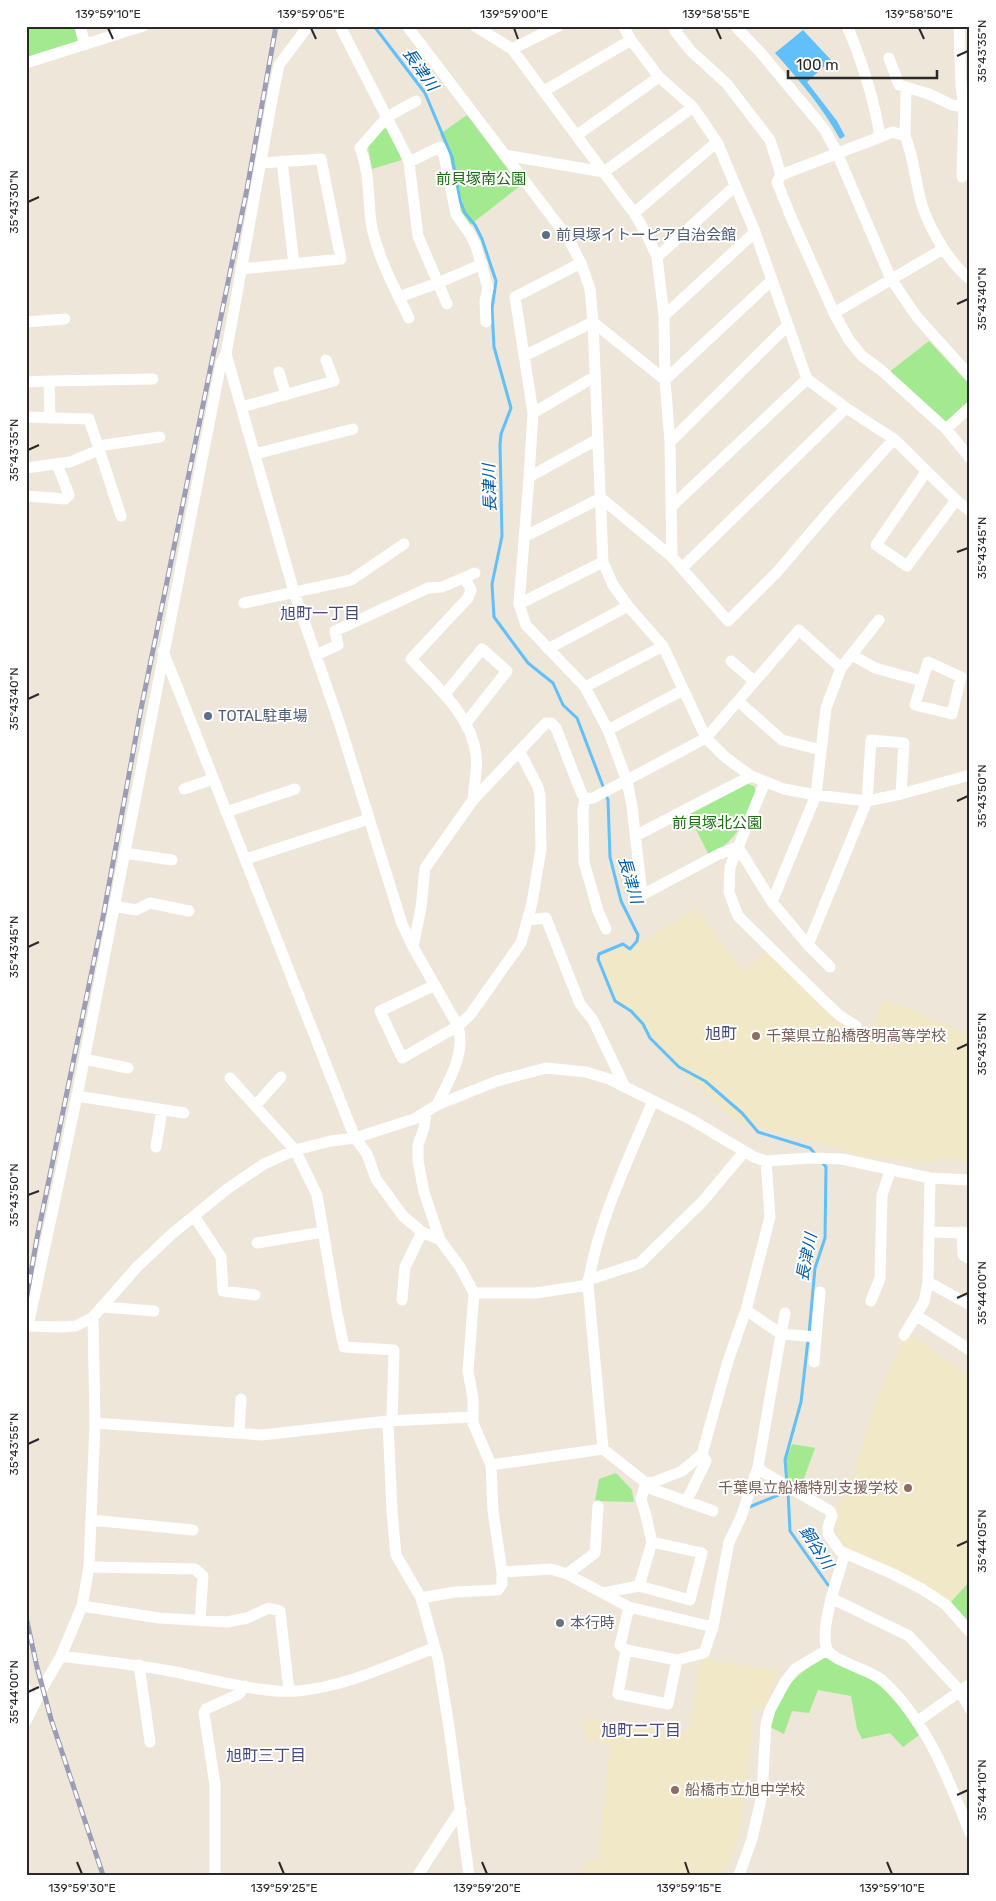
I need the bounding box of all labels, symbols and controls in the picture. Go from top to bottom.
text: 139°59'10"E [75,7,141,21]
text: 139°59'05"E [277,7,345,21]
text: 139°59'00"E [480,7,548,21]
text: 139°58'55"E [682,7,750,21]
text: 139°58'50"E [885,7,953,21]
text: 35°43'35"N [975,20,989,82]
water label: 長津川 [399,44,443,96]
scale bar [788,48,937,80]
text: 100 m [796,56,838,74]
text: 35°43'30"N [7,170,21,234]
park label: 前貝塚南公園 [436,170,526,188]
place label: 前貝塚イトーピア自治会館 [556,226,736,244]
marker: 前貝塚イトーピア自治会館 [540,229,552,241]
text: 35°43'40"N [975,267,989,331]
text: 35°43'35"N [7,419,21,481]
water label: 長津川 [479,462,500,512]
text: 35°43'45"N [975,517,989,579]
district label: 旭町一丁目 [280,604,360,623]
text: 35°43'40"N [7,667,21,731]
place label: TOTAL駐車場 [218,707,307,725]
marker: TOTAL駐車場 [202,710,214,722]
text: 35°43'50"N [975,764,989,828]
park label: 前貝塚北公園 [672,814,762,832]
water label: 長津川 [615,854,647,908]
text: 35°43'45"N [7,916,21,978]
text: 35°43'55"N [975,1013,989,1075]
district label: 旭町 [705,1024,737,1043]
place label: 千葉県立船橋啓明高等学校 [766,1027,946,1045]
marker: 千葉県立船橋啓明高等学校 [750,1030,762,1042]
text: 35°43'50"N [7,1163,21,1227]
water label: 長津川 [793,1230,821,1282]
text: 35°44'00"N [975,1261,989,1325]
text: 35°43'55"N [7,1413,21,1475]
place label: 千葉県立船橋特別支援学校 [718,1479,898,1497]
marker: 千葉県立船橋特別支援学校 [902,1482,914,1494]
text: 35°44'05"N [975,1509,989,1573]
water label: 銅谷川 [796,1522,839,1574]
place label: 本行時 [570,1614,615,1632]
marker: 本行時 [554,1617,566,1629]
text: 35°44'00"N [7,1660,21,1724]
district label: 旭町二丁目 [601,1721,681,1740]
district label: 旭町三丁目 [226,1746,306,1765]
text: 35°44'10"N [975,1759,989,1821]
place label: 船橋市立旭中学校 [685,1781,805,1799]
marker: 船橋市立旭中学校 [669,1784,681,1796]
text: 139°59'30"E [48,1881,116,1895]
text: 139°59'25"E [251,1881,317,1895]
text: 139°59'20"E [453,1881,521,1895]
text: 139°59'15"E [656,1881,722,1895]
text: 139°59'10"E [859,1881,925,1895]

